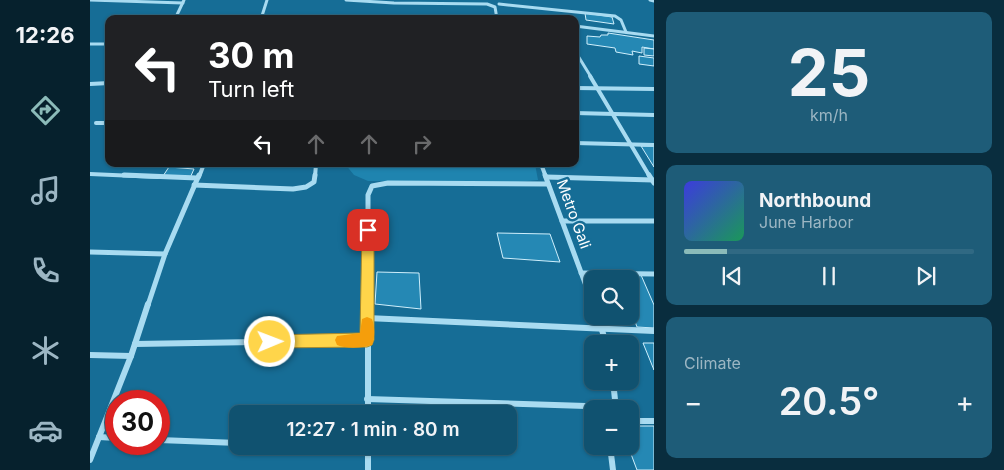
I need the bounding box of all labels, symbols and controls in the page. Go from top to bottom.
text: 12:26 [16,22,74,48]
text: 25 [788,33,870,112]
text: 30 m [208,34,294,76]
icon: left [125,35,190,100]
text: Turn left [208,76,294,102]
icon: directions [28,93,63,128]
text: km/h [810,105,848,125]
icon: left [249,130,277,158]
icon: ahead [302,130,330,158]
icon: ahead [355,130,383,158]
icon: right [408,130,436,158]
icon: music [28,173,63,208]
street label: Metro Gali [553,177,595,251]
text: Northbound [759,189,871,212]
pin [347,209,389,251]
text: June Harbor [759,212,853,232]
icon: arrive [354,216,382,244]
icon: phone [28,253,63,288]
icon: previous [718,262,746,290]
icon: pause [815,262,843,290]
icon: next [912,262,940,290]
map controls [584,270,639,455]
button: search [584,270,639,325]
position arrow [243,315,295,367]
icon: climate [28,333,63,368]
button: + [584,335,639,390]
text: Climate [684,353,741,373]
text: 20.5° [779,378,879,424]
text: − [684,385,703,419]
text: + [955,385,974,419]
speed limit sign: 30 [105,390,170,455]
button: − [584,400,639,455]
icon: car [28,413,63,448]
text: 12:27 · 1 min · 80 m [286,418,460,441]

